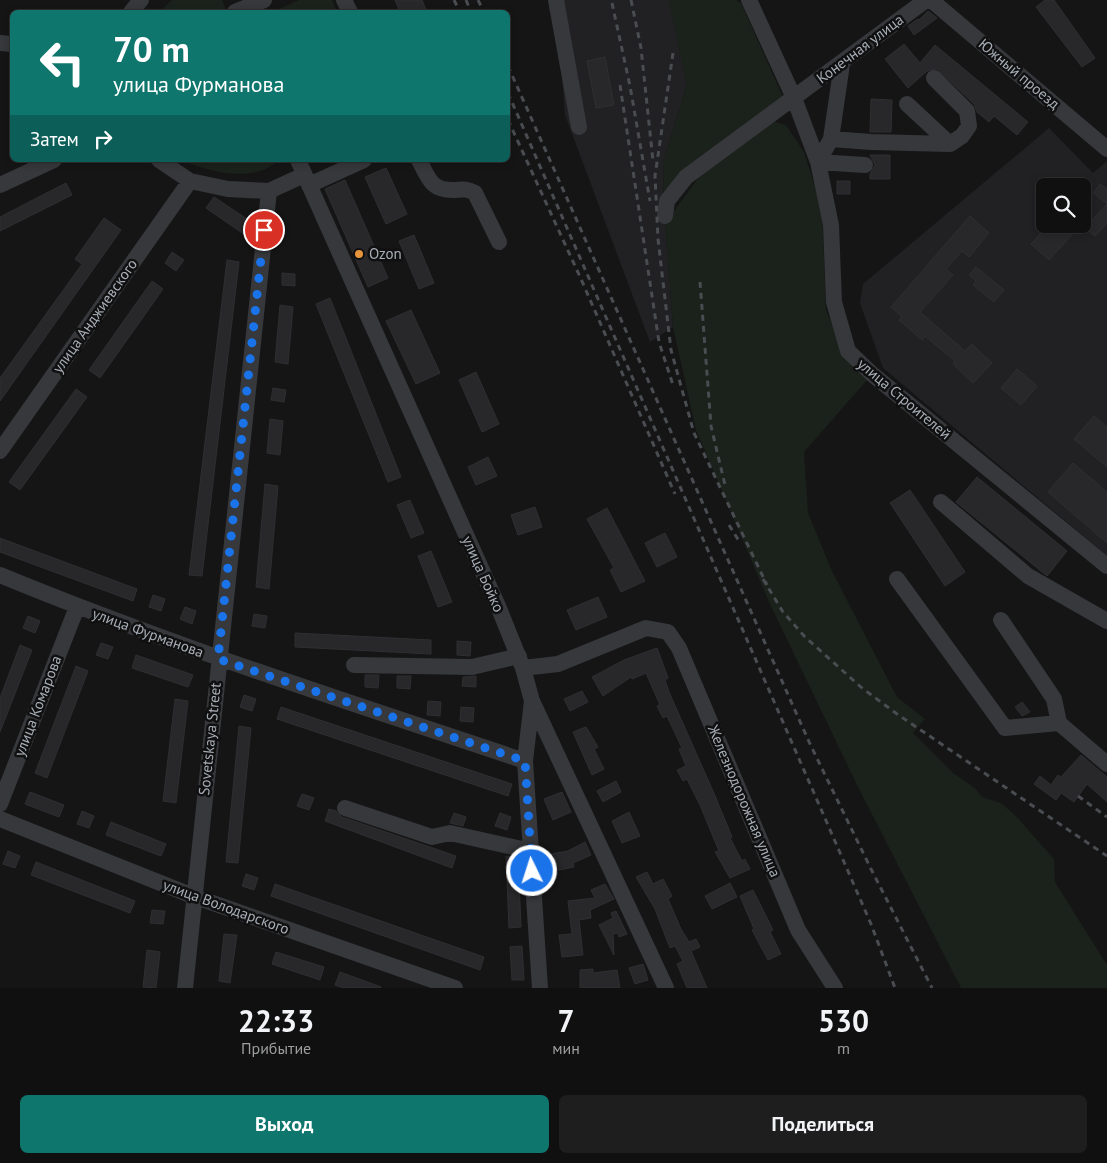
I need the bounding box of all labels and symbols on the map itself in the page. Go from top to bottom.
street label: Конечная улица [812,10,907,88]
street label: Южный проезд [975,34,1064,113]
pin [243,209,285,251]
place label: Ozon [369,244,402,263]
marker: Ozon [353,248,365,260]
street label: улица Анджиевского [48,255,141,376]
street label: улица Строителей [854,354,955,443]
street label: улица Бойко [458,533,509,615]
street label: улица Фурманова [90,604,206,661]
street label: улица Комарова [10,653,66,759]
street label: Sovetskaya Street [194,682,225,796]
street label: Железнодорожная улица [703,721,785,880]
position arrow [505,844,557,896]
street label: улица Володарского [160,875,292,938]

